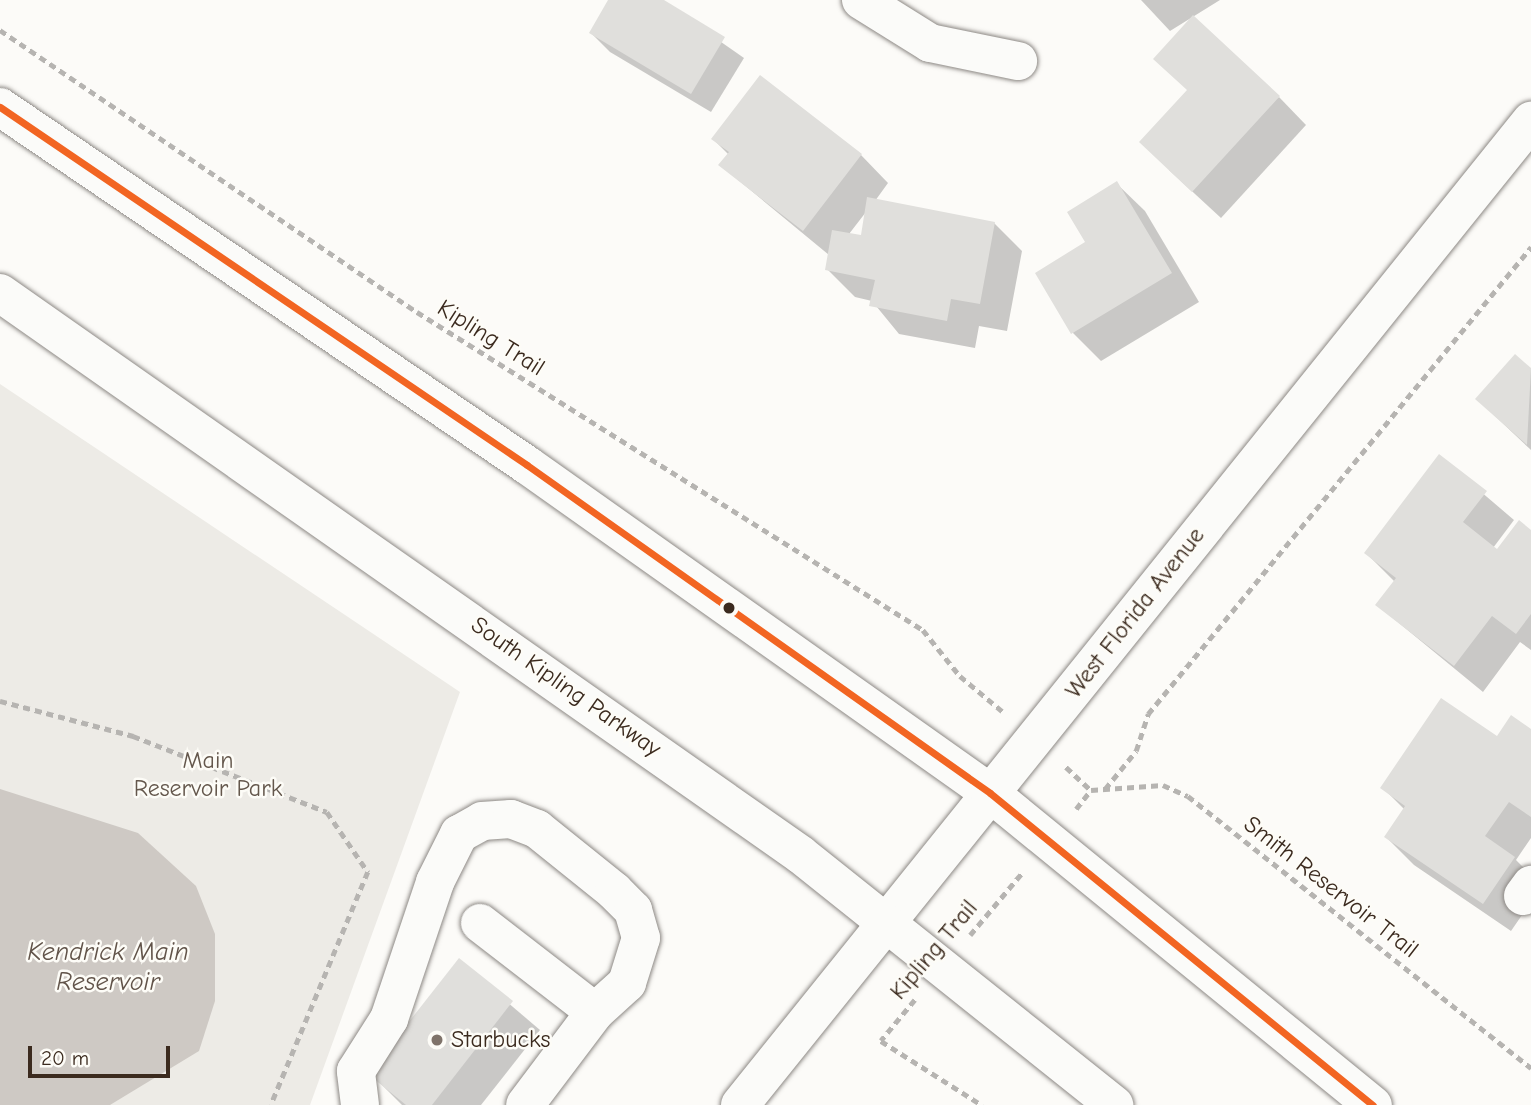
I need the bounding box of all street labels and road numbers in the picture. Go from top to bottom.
street label: Kipling Trail [432,294,550,382]
street label: West Florida Avenue [1059,522,1211,704]
street label: South Kipling Parkway [465,611,667,763]
street label: Smith Reservoir Trail [1238,810,1424,964]
street label: Kipling Trail [884,894,984,1006]

